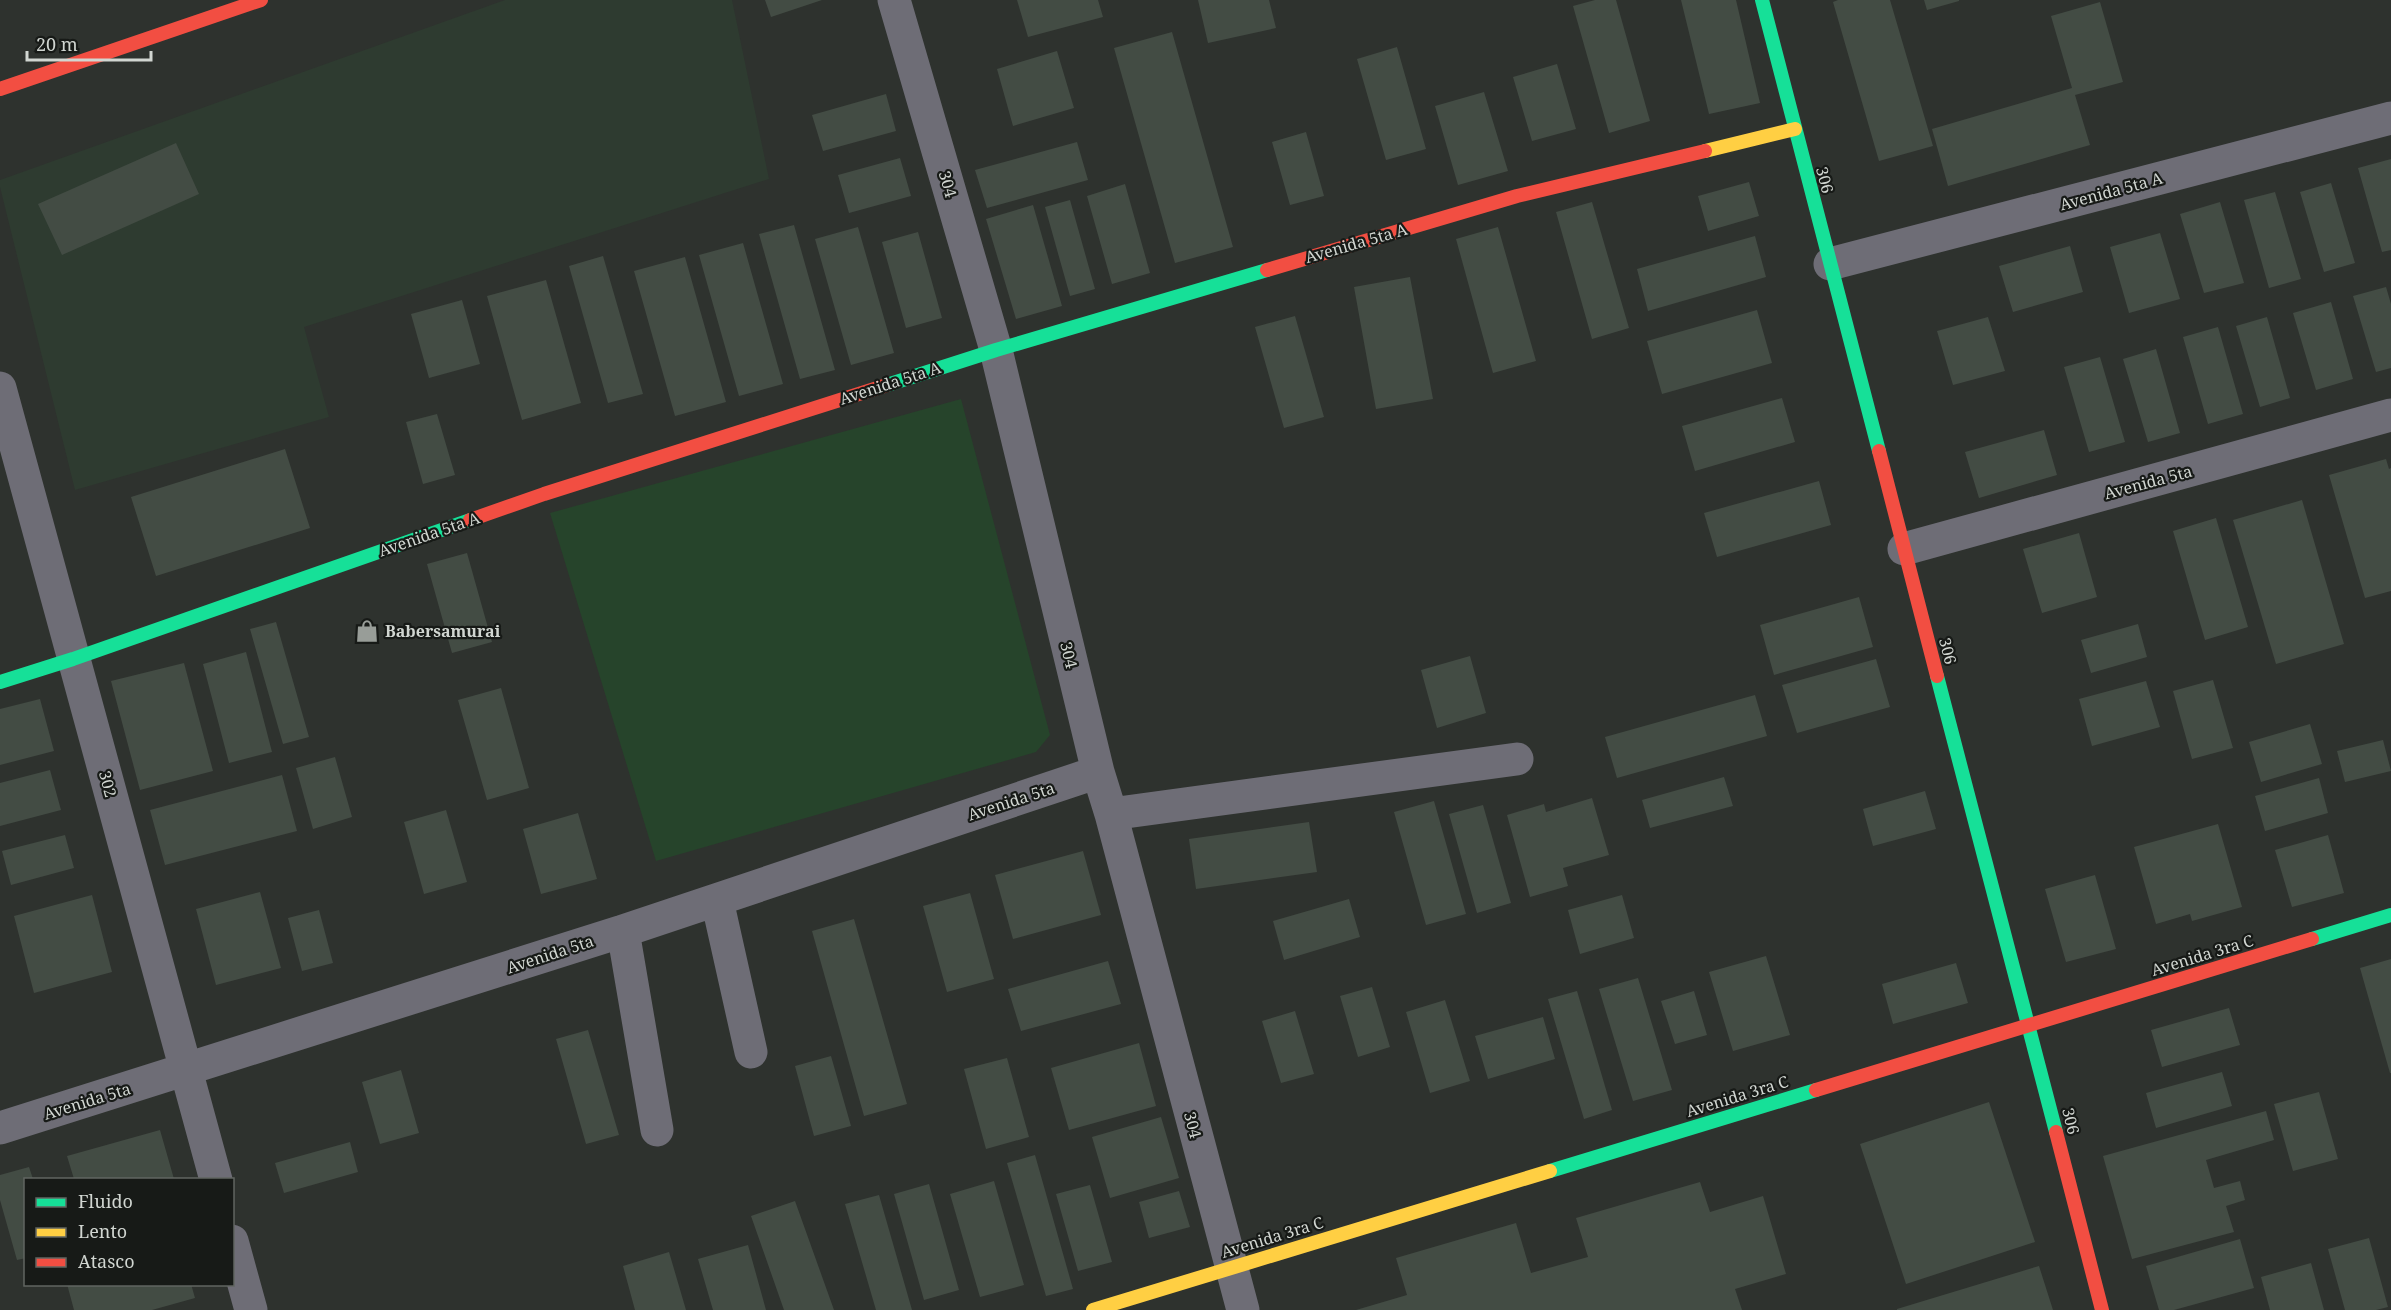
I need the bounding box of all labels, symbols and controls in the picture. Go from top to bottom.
scale bar [27,24,152,62]
text: 20 m [36,32,78,56]
street label: 306 [1811,164,1839,196]
street label: Avenida 5ta A [2057,167,2166,215]
street label: 304 [934,168,962,200]
street label: Avenida 5ta A [1302,218,1410,268]
street label: Avenida 5ta A [836,356,944,410]
street label: Avenida 5ta [2102,460,2194,504]
street label: Avenida 5ta A [375,506,483,562]
shop icon: Babersamurai [354,618,380,644]
place label: Babersamurai [385,620,501,642]
street label: 306 [1934,635,1962,667]
street label: 304 [1055,639,1083,671]
street label: 302 [94,768,122,800]
street label: Avenida 5ta [965,777,1057,825]
street label: Avenida 3ra C [2148,929,2256,981]
street label: Avenida 5ta [504,930,596,978]
street label: Avenida 3ra C [1683,1070,1791,1122]
street label: Avenida 5ta [41,1077,133,1125]
street label: 306 [2057,1105,2085,1137]
street label: 304 [1179,1109,1207,1141]
legend [24,1178,234,1286]
text: Fluido [78,1189,133,1213]
street label: Avenida 3ra C [1218,1211,1326,1263]
text: Lento [78,1219,127,1243]
text: Atasco [78,1249,135,1273]

